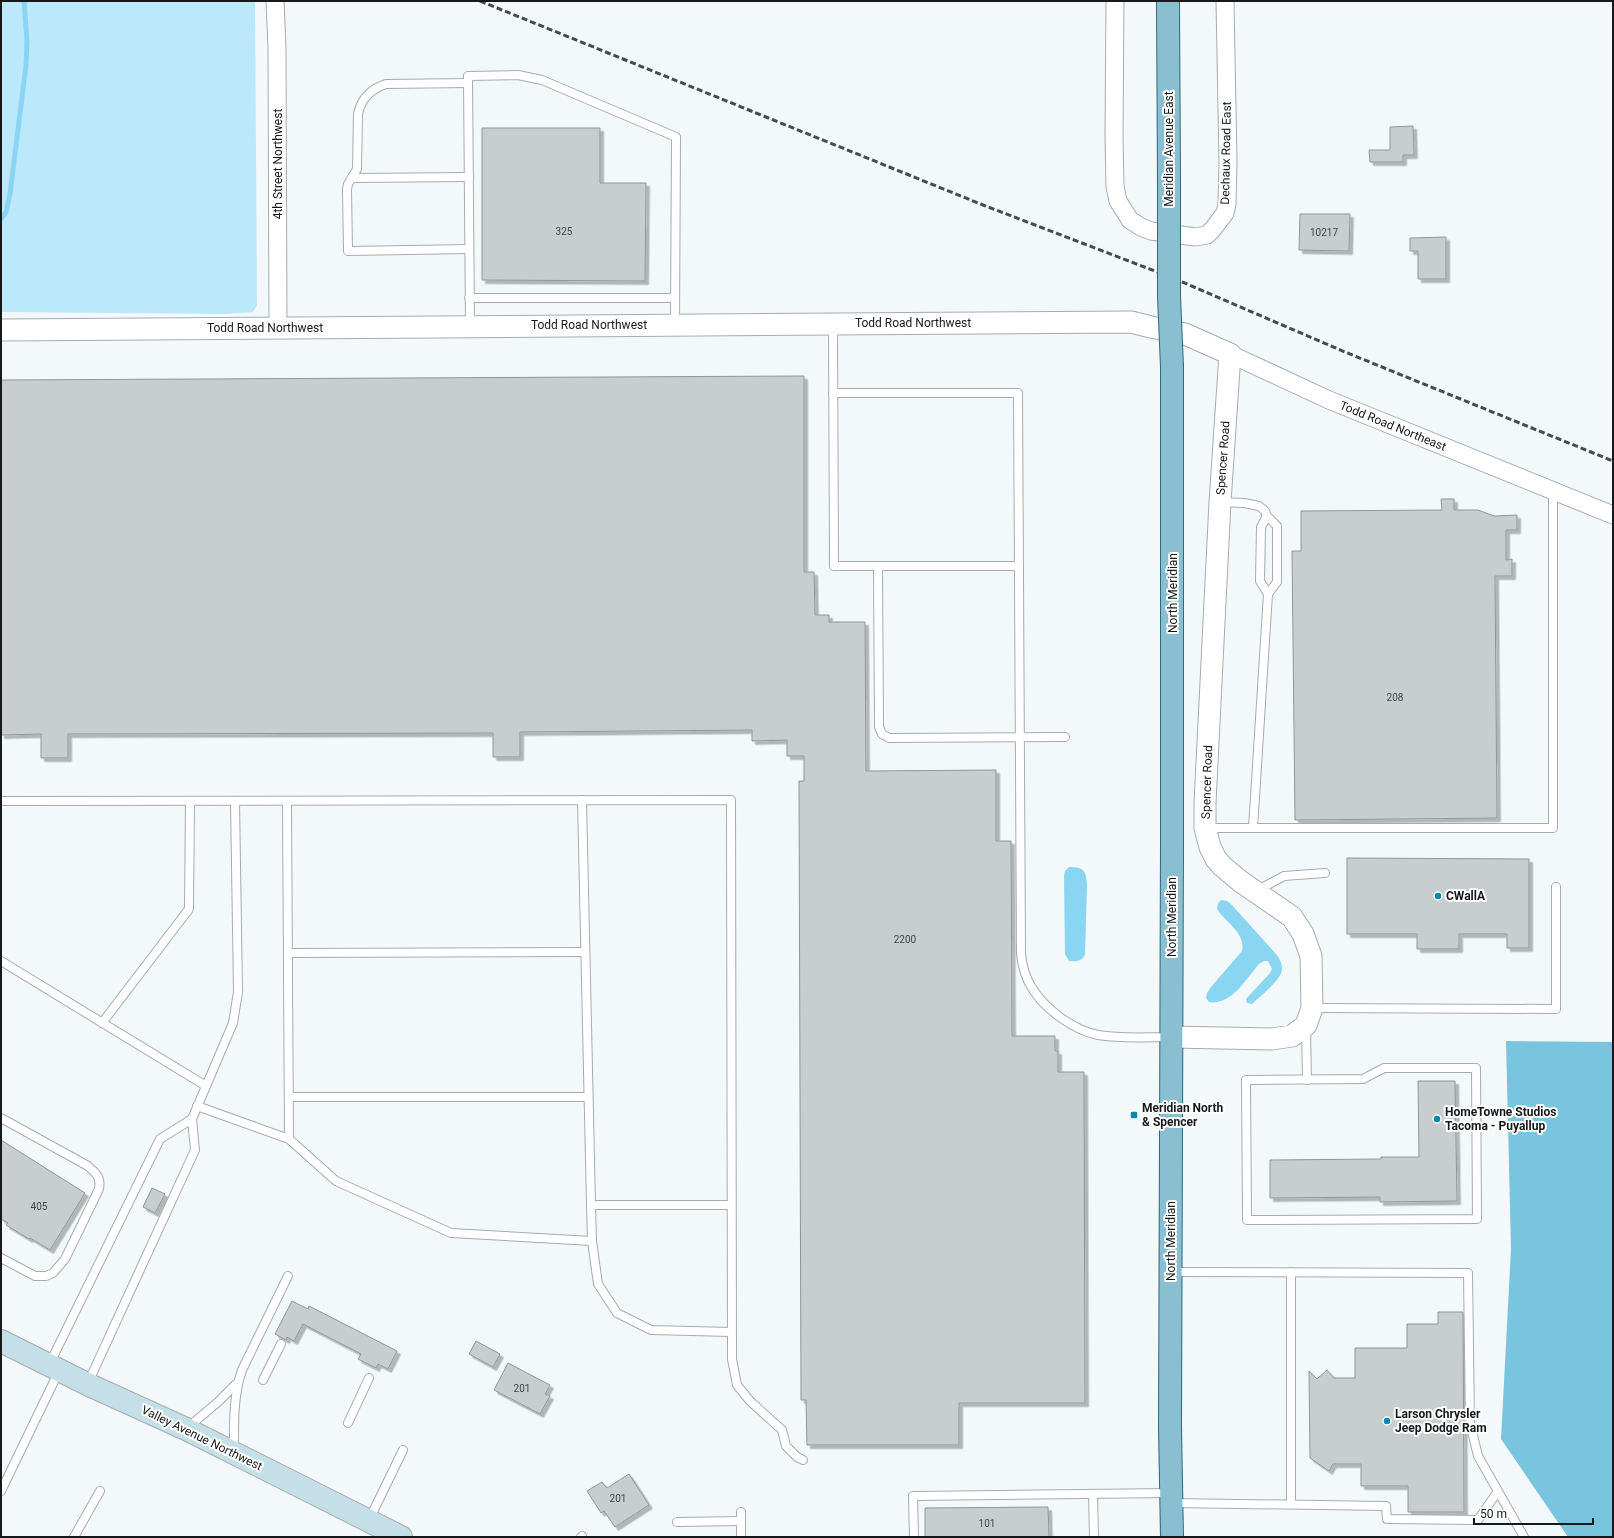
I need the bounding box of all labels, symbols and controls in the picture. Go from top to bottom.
street label: Meridian Avenue East [1162,91,1176,207]
street label: Dechaux Road East [1218,101,1234,205]
street label: 4th Street Northwest [271,109,285,219]
house number: 325 [556,226,573,237]
house number: 10217 [1310,227,1338,238]
street label: Todd Road Northwest [855,316,971,330]
street label: Todd Road Northwest [531,318,647,332]
street label: Todd Road Northwest [207,321,323,335]
street label: Todd Road Northeast [1338,398,1448,454]
street label: Spencer Road [1213,421,1233,495]
street label: North Meridian [1166,553,1180,633]
house number: 208 [1387,692,1404,703]
street label: Spencer Road [1199,745,1215,819]
street label: North Meridian [1165,877,1179,957]
place label: CWallA [1446,889,1486,903]
marker: CWallA [1433,891,1443,901]
house number: 2200 [894,934,917,945]
place label: Meridian North & Spencer [1142,1101,1224,1129]
place label: HomeTowne Studios Tacoma - Puyallup [1445,1105,1556,1133]
marker: Meridian North & Spencer [1129,1110,1139,1120]
marker: HomeTowne Studios Tacoma - Puyallup [1432,1114,1442,1124]
house number: 405 [31,1201,48,1212]
street label: North Meridian [1164,1201,1178,1281]
house number: 201 [514,1383,530,1394]
street label: Valley Avenue Northwest [139,1403,265,1473]
place label: Larson Chrysler Jeep Dodge Ram [1395,1407,1487,1435]
marker: Larson Chrysler Jeep Dodge Ram [1382,1416,1392,1426]
house number: 201 [610,1493,626,1504]
scale bar [1474,1500,1593,1526]
text: 50 m [1480,1507,1507,1521]
house number: 101 [979,1518,995,1529]

